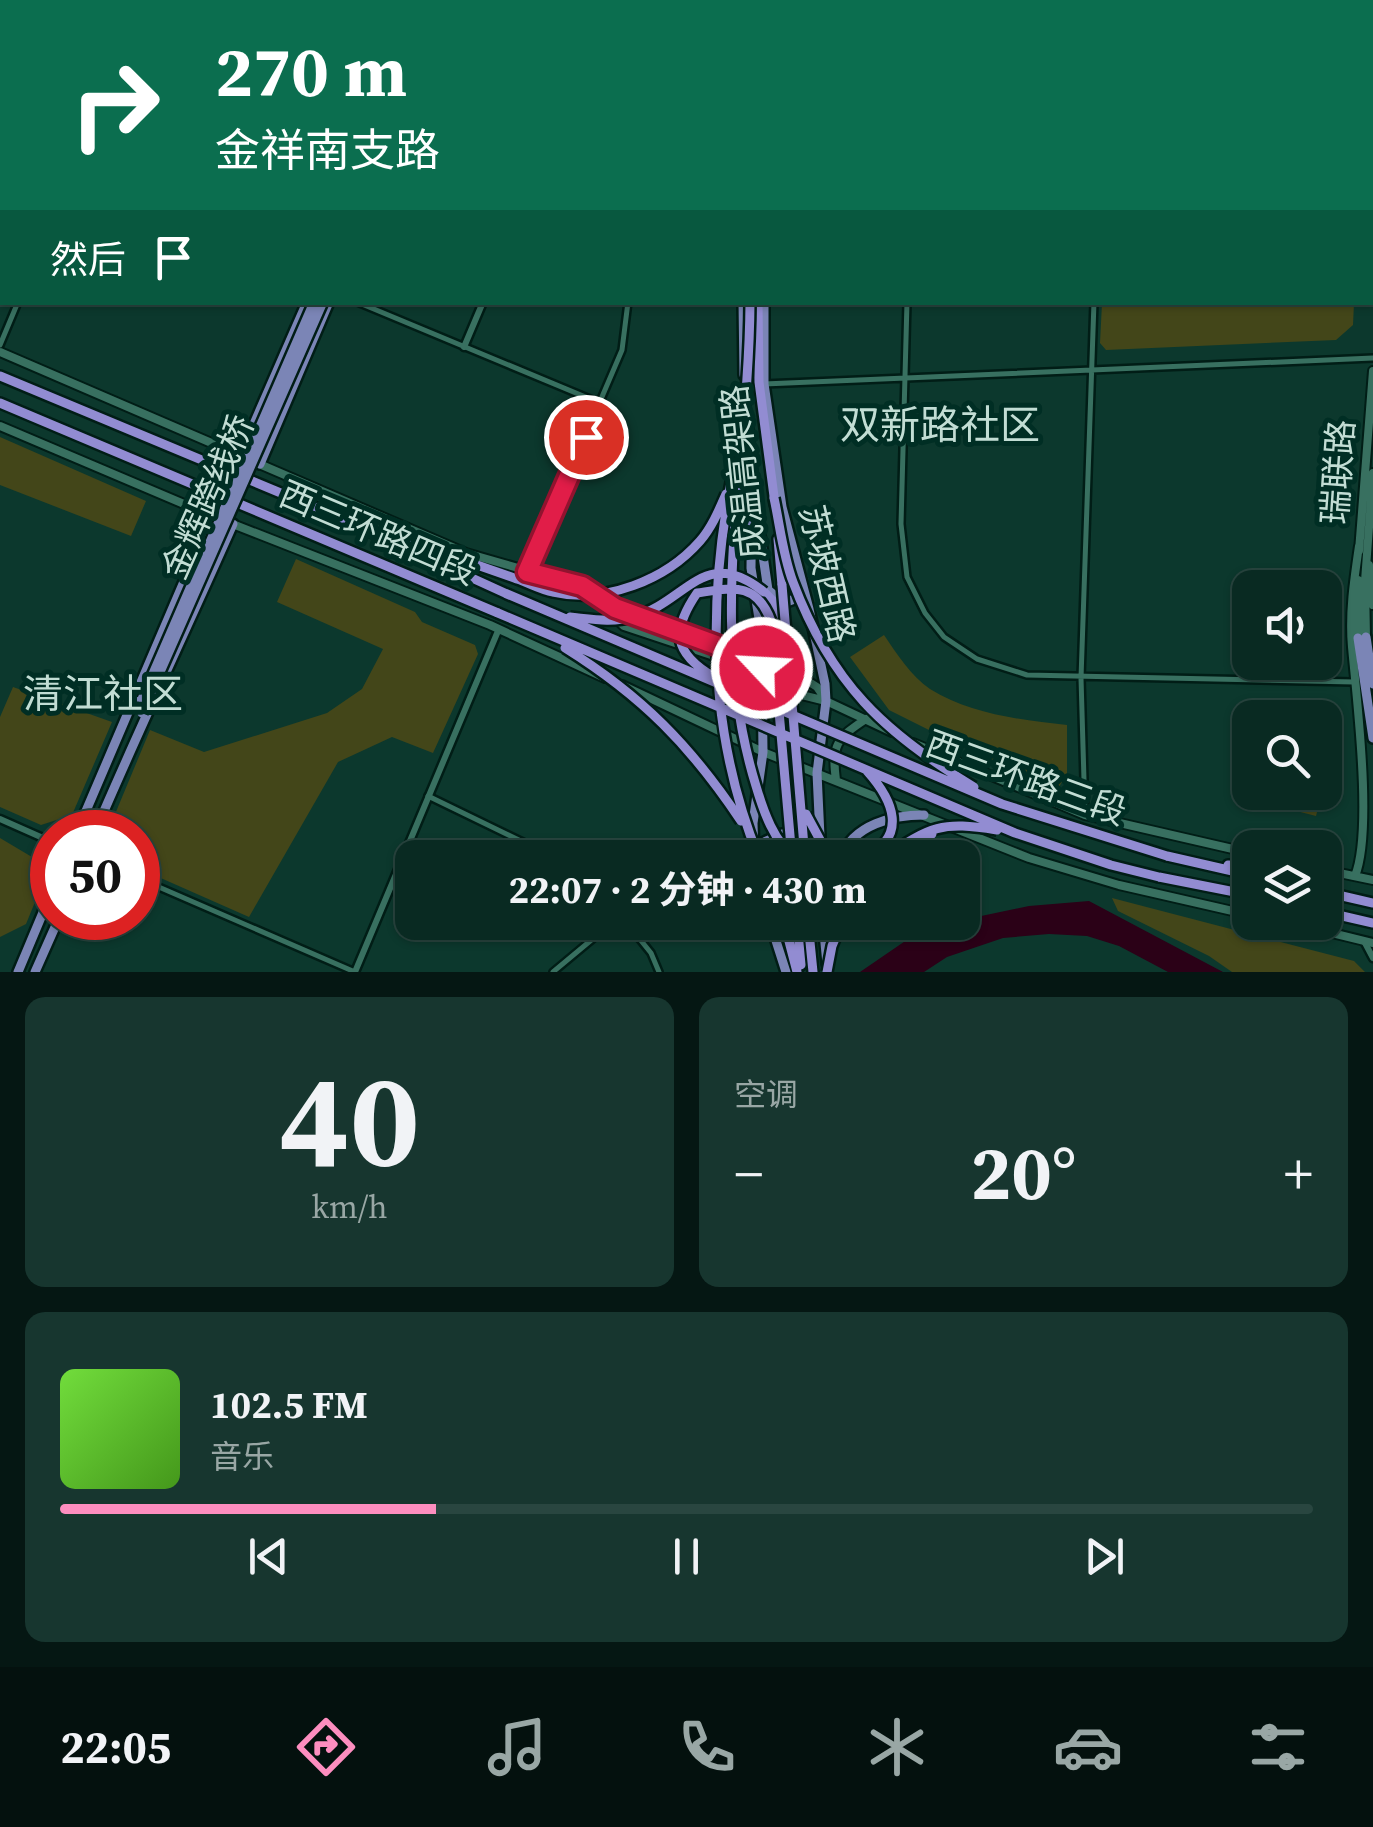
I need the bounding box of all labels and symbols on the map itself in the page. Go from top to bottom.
street label: 成温高架路 [710,382,776,562]
pin [544,395,629,480]
district label: 双新路社区 [840,398,1040,452]
street label: 金辉跨线桥 [150,407,266,587]
street label: 瑞联路 [1310,418,1366,526]
street label: 西三环路四段 [272,470,484,596]
street label: 苏坡西路 [788,500,866,648]
position arrow [710,616,814,720]
district label: 清江社区 [23,667,183,721]
street label: 西三环路三段 [919,720,1133,836]
speed limit sign: 50 [30,810,160,940]

